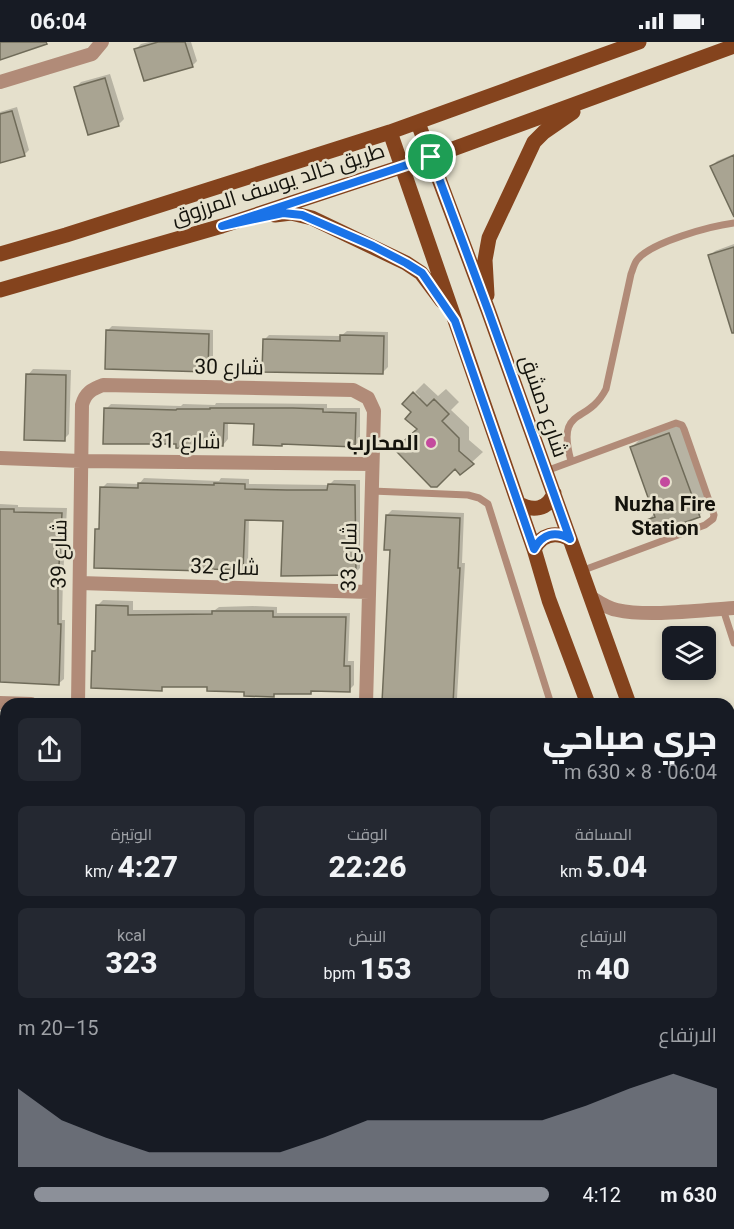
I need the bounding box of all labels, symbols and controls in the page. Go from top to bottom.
text: 06:04 [30,9,87,34]
pin [405,131,456,182]
street label: طريق خالد يوسف المرزوق [168,138,388,231]
icon: arrive [414,140,447,173]
street label: شارع دمشق [513,352,573,461]
street label: شارع 30 [194,354,264,382]
street label: شارع 31 [151,428,221,456]
place label: المحارب [347,431,419,455]
marker: المحارب [424,436,438,450]
marker: Nuzha Fire Station [658,475,672,489]
place label: Nuzha Fire Station [614,492,716,540]
street label: شارع 39 [46,519,74,589]
street label: شارع 33 [336,522,364,592]
street label: شارع 32 [190,554,260,582]
map controls [662,626,716,680]
button: layers [662,626,716,680]
button: share [18,718,81,781]
text: جري صباحي [542,718,717,757]
text: 06:04 · 8 × 630 m [564,760,717,784]
text: الوتيرة [111,825,152,844]
text: الوقت [347,825,388,844]
text: المسافة [575,825,632,844]
text: 4:27 [118,849,178,884]
text: 22:26 [329,849,406,884]
text: 5.04 [586,849,647,884]
text: /km [85,862,118,881]
text: km [560,862,586,881]
text: kcal [117,926,146,945]
text: النبض [349,927,386,946]
text: الارتفاع [580,927,627,946]
text: 323 [106,945,157,980]
text: 153 [360,951,411,986]
text: 40 [595,951,630,986]
text: bpm [324,964,360,983]
text: m [577,964,595,983]
text: 15–20 m [18,1016,99,1040]
text: الارتفاع [658,1023,717,1047]
text: 4:12 [582,1183,621,1207]
text: 630 m [660,1183,717,1207]

